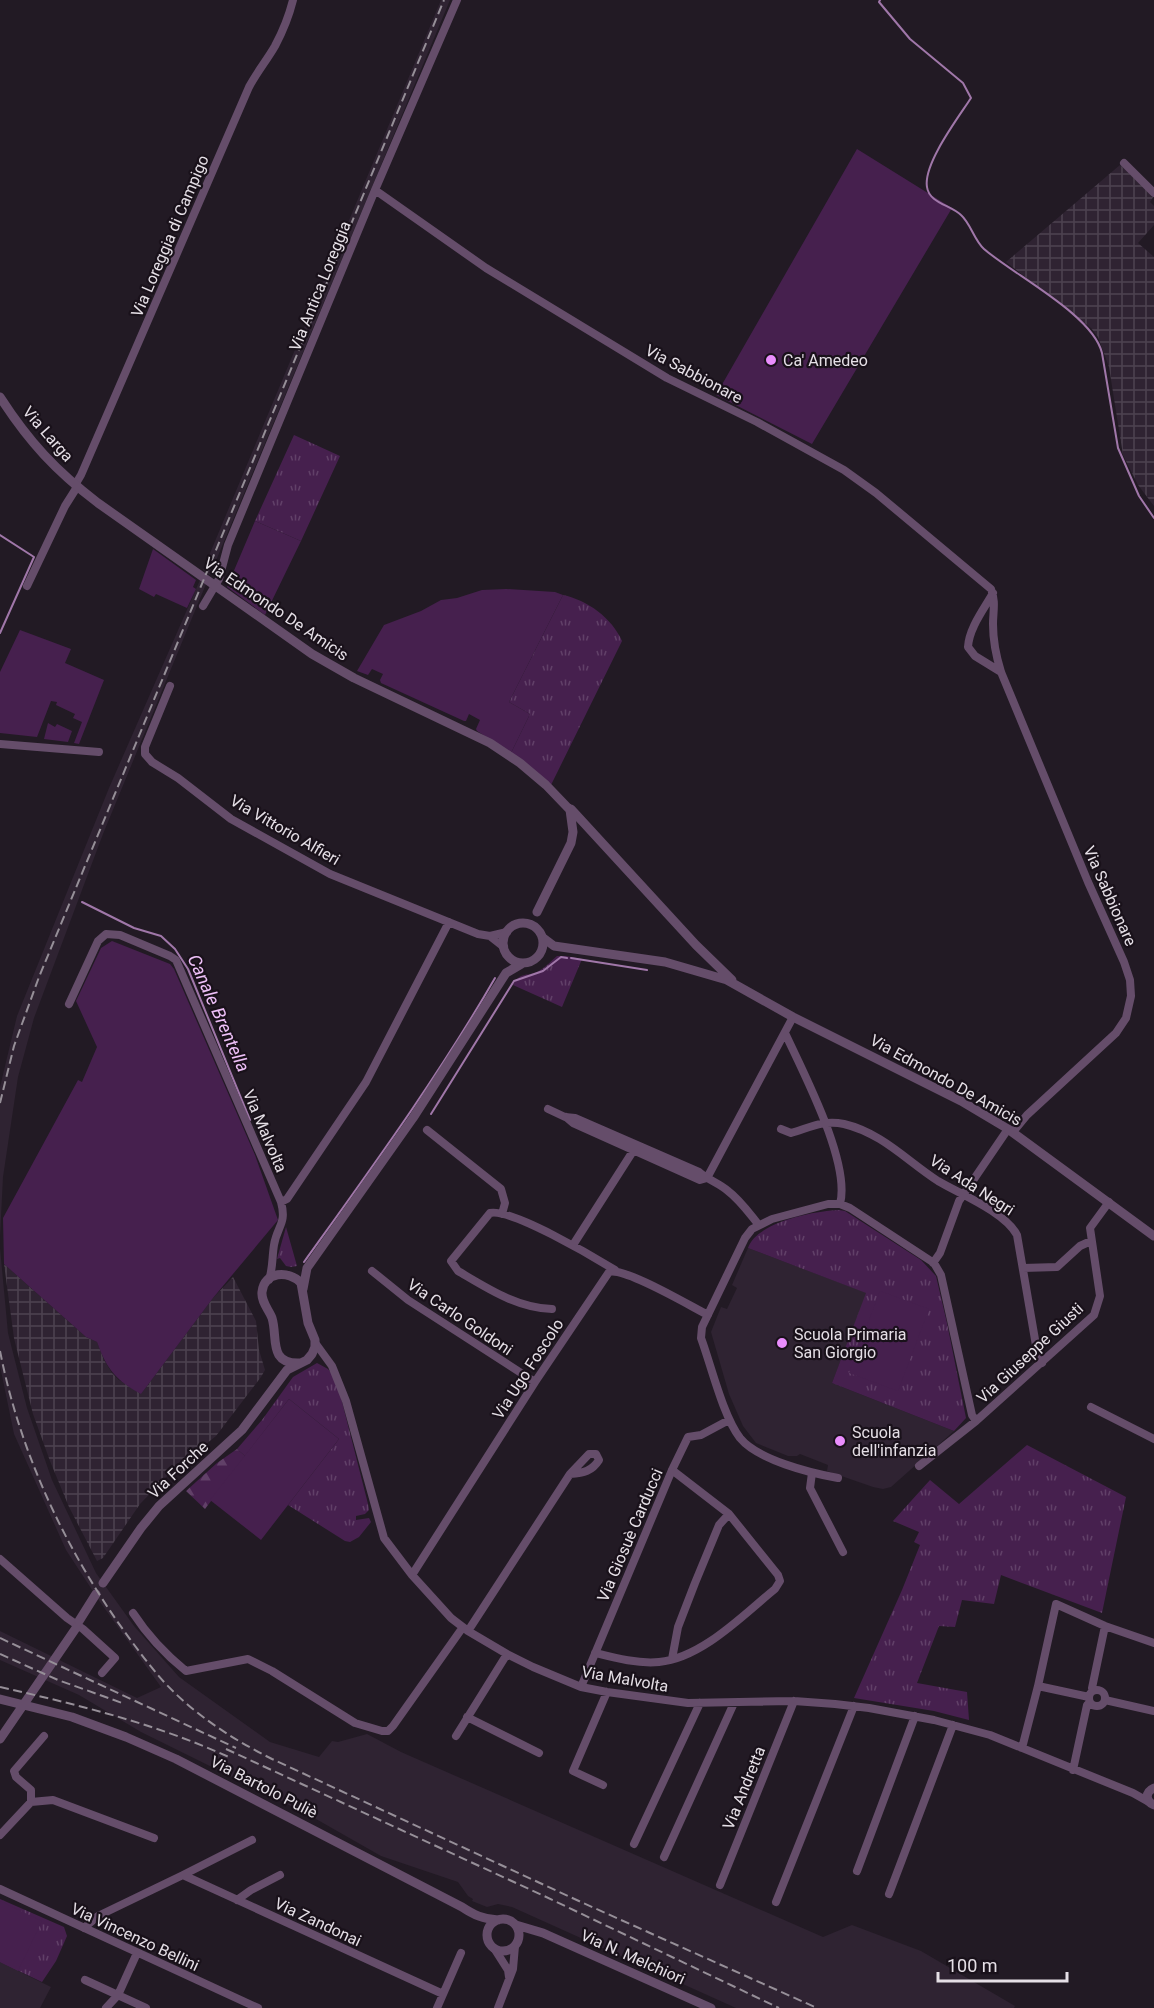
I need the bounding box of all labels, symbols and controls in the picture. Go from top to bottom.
street label: Via Loreggia di Campigo [127,152,213,320]
street label: Via Antica Loreggia [285,218,355,354]
street label: Via Sabbionare [642,340,746,408]
place label: Ca' Amedeo [783,351,868,370]
marker: Ca' Amedeo [764,353,778,367]
street label: Via Larga [19,402,77,466]
street label: Via Edmondo De Amicis [200,553,352,665]
street label: Via Vittorio Alfieri [227,791,343,869]
street label: Via Sabbionare [1080,843,1140,949]
water label: Canale Brentella [184,951,254,1075]
street label: Via Edmondo De Amicis [867,1030,1025,1130]
street label: Via Malvolta [239,1087,291,1175]
street label: Via Ada Negri [926,1151,1018,1219]
street label: Via Carlo Goldoni [404,1275,516,1359]
street label: Via Giuseppe Giusti [973,1299,1087,1407]
street label: Via Ugo Foscolo [489,1315,567,1423]
place label: Scuola Primaria San Giorgio [794,1325,907,1362]
marker: Scuola Primaria San Giorgio [775,1336,789,1350]
place label: Scuola dell'infanzia [852,1423,936,1460]
marker: Scuola dell'infanzia [833,1434,847,1448]
street label: Via Forche [144,1437,212,1503]
street label: Via Giosuè Carducci [593,1465,667,1605]
street label: Via Malvolta [580,1662,670,1696]
street label: Via Andretta [719,1744,769,1832]
street label: Via Bartolo Puliè [207,1752,321,1822]
street label: Via Zandonai [272,1894,364,1950]
street label: Via Vincenzo Bellini [68,1899,202,1975]
street label: Via N. Melchiori [578,1925,688,1989]
scale bar [938,1945,1067,1983]
text: 100 m [947,1955,998,1976]

